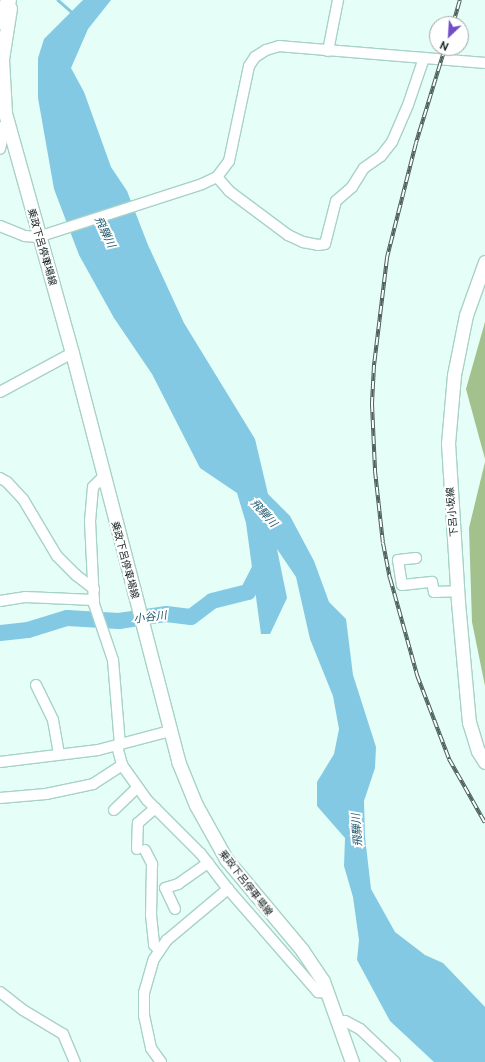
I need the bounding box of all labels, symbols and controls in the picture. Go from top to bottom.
north arrow [429,16,469,56]
text: N [438,39,451,53]
street label: 乗政下呂停車場線 [25,207,59,287]
water label: 飛騨川 [92,214,118,250]
street label: 下呂小坂線 [444,487,460,537]
water label: 飛騨川 [248,496,280,530]
street label: 乗政下呂停車場線 [109,520,141,600]
water label: 小谷川 [133,608,167,626]
water label: 飛騨川 [349,813,365,847]
street label: 乗政下呂停車場線 [217,848,275,918]

